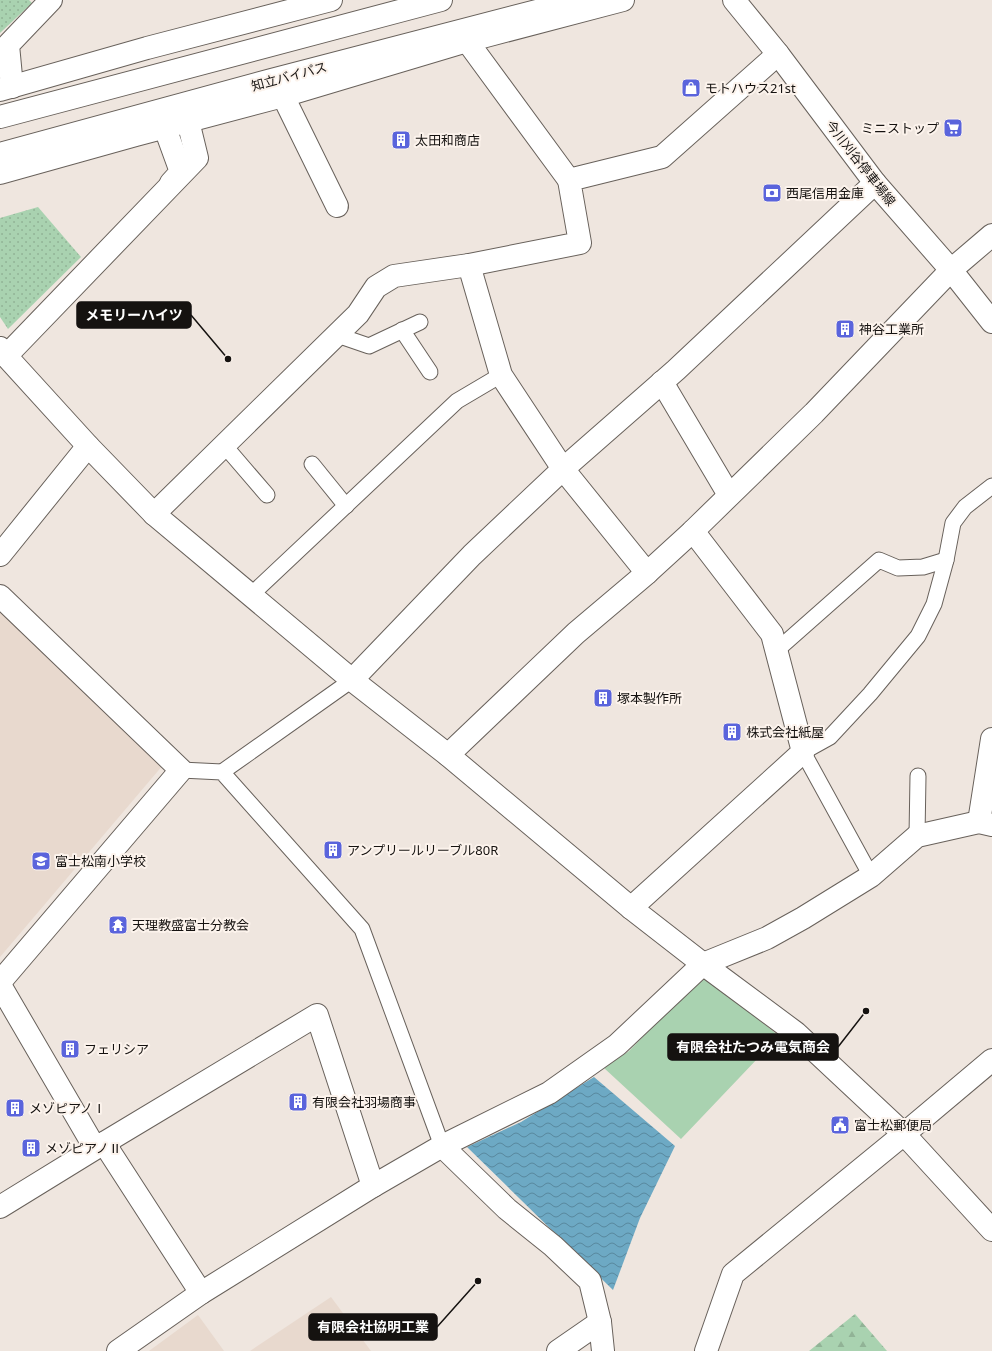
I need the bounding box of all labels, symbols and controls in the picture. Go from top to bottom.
street label: 知立バイパス [249,57,329,95]
shop icon: モトハウス21st [680,77,702,99]
place label: モトハウス21st [705,79,796,97]
street label: 今川刈谷停車場線 [822,116,900,210]
supermarket icon: ミニストップ [942,117,964,139]
place label: ミニストップ [861,119,939,137]
building icon: 太田和商店 [390,129,412,151]
place label: 太田和商店 [415,131,480,149]
bank icon: 西尾信用金庫 [761,182,783,204]
place label: 西尾信用金庫 [786,184,864,202]
callout: メモリーハイツ [77,302,191,328]
text: メモリーハイツ [85,305,183,324]
building icon: 神谷工業所 [834,318,856,340]
place label: 神谷工業所 [859,320,924,338]
building icon: 塚本製作所 [592,687,614,709]
place label: 塚本製作所 [617,689,682,707]
building icon: 株式会社紙屋 [721,721,743,743]
place label: 株式会社紙屋 [746,723,824,741]
building icon: アンプリールリーブル80R [322,839,344,861]
place label: アンプリールリーブル80R [347,841,498,859]
school or university icon: 富士松南小学校 [30,850,52,872]
place label: 富士松南小学校 [55,852,146,870]
temple icon: 天理教盛富士分教会 [107,914,129,936]
place label: 天理教盛富士分教会 [132,916,249,934]
callout: 有限会社たつみ電気商会 [668,1034,838,1060]
text: 有限会社たつみ電気商会 [676,1037,830,1056]
building icon: フェリシア [59,1038,81,1060]
place label: フェリシア [84,1040,149,1058]
building icon: 有限会社羽場商事 [287,1091,309,1113]
place label: 有限会社羽場商事 [312,1093,416,1111]
building icon: メゾピアノⅠ [4,1097,26,1119]
place label: メゾピアノⅠ [29,1099,106,1117]
public building icon: 富士松郵便局 [829,1114,851,1136]
place label: 富士松郵便局 [854,1116,932,1134]
building icon: メゾピアノⅡ [20,1137,42,1159]
place label: メゾピアノⅡ [45,1139,122,1157]
callout: 有限会社協明工業 [309,1314,437,1340]
text: 有限会社協明工業 [317,1317,429,1336]

